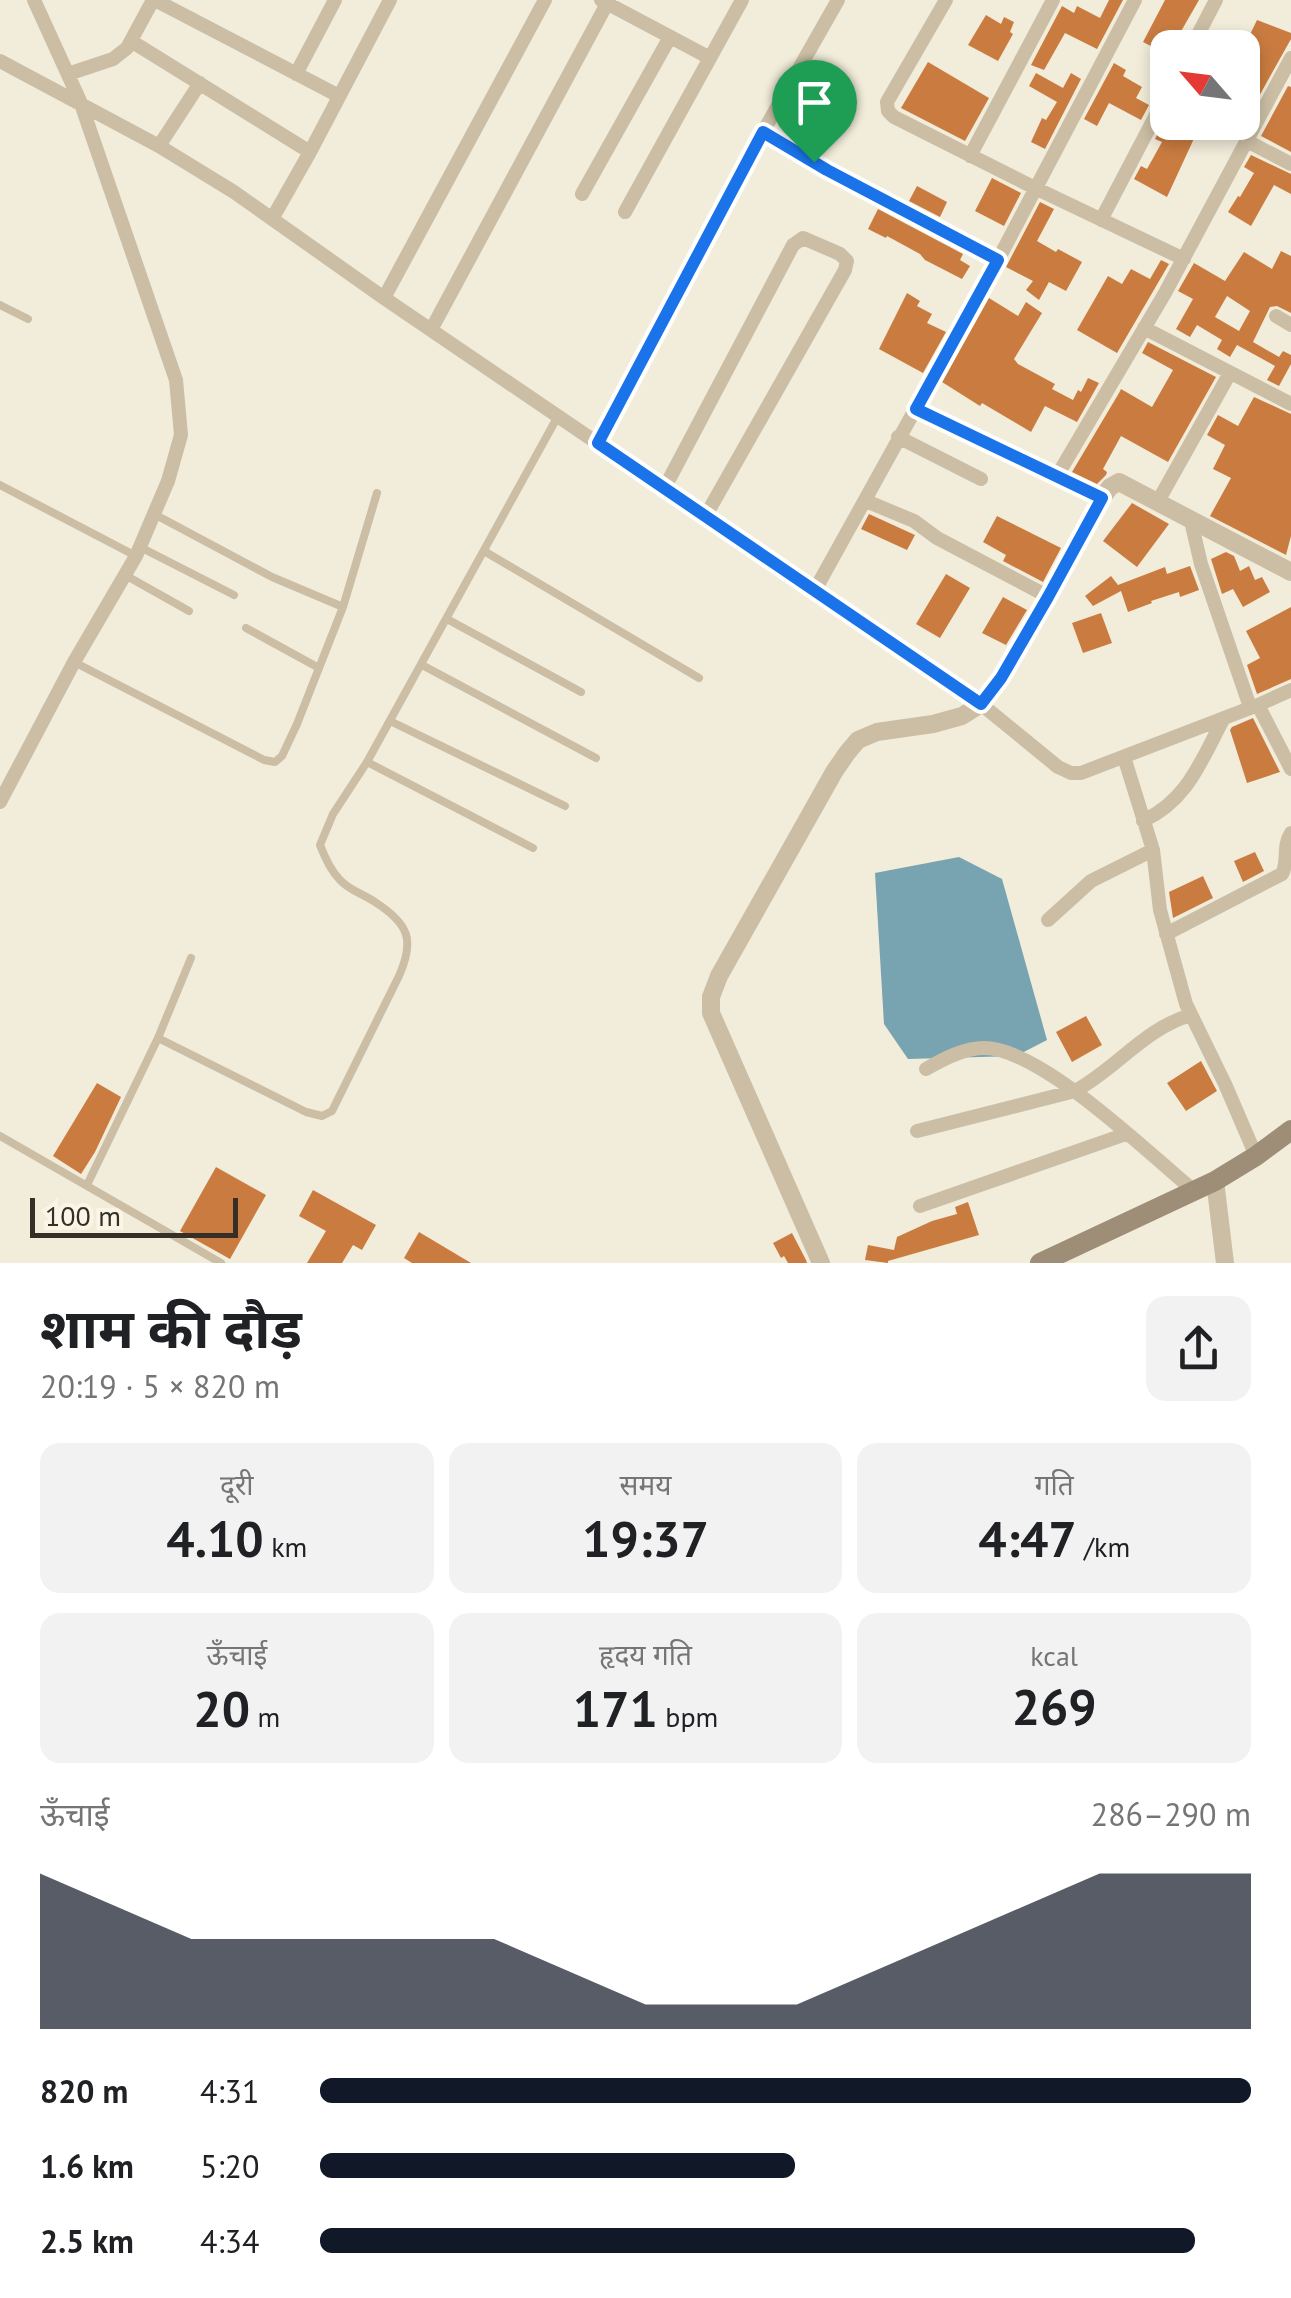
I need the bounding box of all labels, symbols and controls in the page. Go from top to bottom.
north arrow [1150,30,1260,140]
map controls [1150,30,1260,140]
pin [772,60,857,163]
icon: arrive [787,75,842,130]
scale bar [30,1193,238,1238]
text: 100 m [45,1197,121,1234]
text: शाम की दौड़ [40,1292,302,1363]
button: share [1146,1296,1251,1401]
text: 20:19 · 5 × 820 m [40,1365,280,1407]
text: दूरी [220,1466,254,1503]
text: समय [620,1466,671,1503]
text: गति [1035,1466,1074,1503]
text: 4.10 [166,1506,264,1571]
text: 19:37 [582,1506,709,1571]
text: 4:47 [978,1506,1077,1571]
text: km [264,1528,307,1565]
text: /km [1077,1528,1130,1565]
text: ऊँचाई [206,1636,267,1673]
text: हृदय गति [599,1636,692,1673]
text: kcal [1030,1637,1078,1674]
text: 269 [1012,1674,1097,1739]
text: 20 [193,1676,250,1741]
text: 171 [573,1676,658,1741]
text: m [250,1698,280,1735]
text: bpm [658,1698,718,1735]
text: ऊँचाई [40,1793,109,1835]
text: 286–290 m [1091,1793,1251,1835]
text: 820 m [40,2070,128,2112]
text: 4:31 [200,2070,259,2112]
text: 1.6 km [40,2145,134,2187]
text: 5:20 [200,2145,259,2187]
text: 2.5 km [40,2220,134,2262]
text: 4:34 [200,2220,259,2262]

